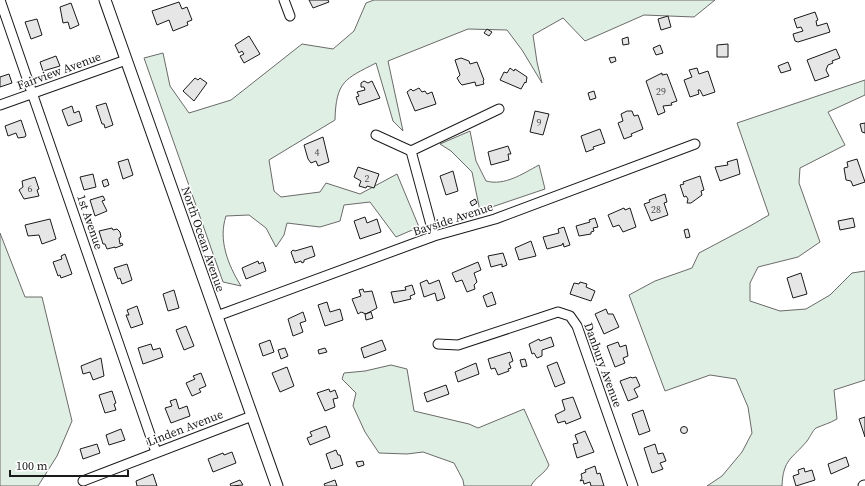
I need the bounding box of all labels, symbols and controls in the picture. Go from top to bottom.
street label: Fairview Avenue [15,48,103,94]
house number: 29 [656,85,666,98]
house number: 9 [537,116,542,129]
house number: 4 [315,146,320,159]
house number: 2 [365,172,370,185]
house number: 6 [28,182,33,195]
street label: North Ocean Avenue [177,184,229,294]
street label: 1st Avenue [73,192,107,252]
street label: Bayside Avenue [411,198,495,240]
house number: 28 [651,203,661,216]
street label: Danbury Avenue [580,320,626,410]
street label: Linden Avenue [145,406,225,450]
scale bar [10,452,128,478]
text: 100 m [16,458,48,474]

